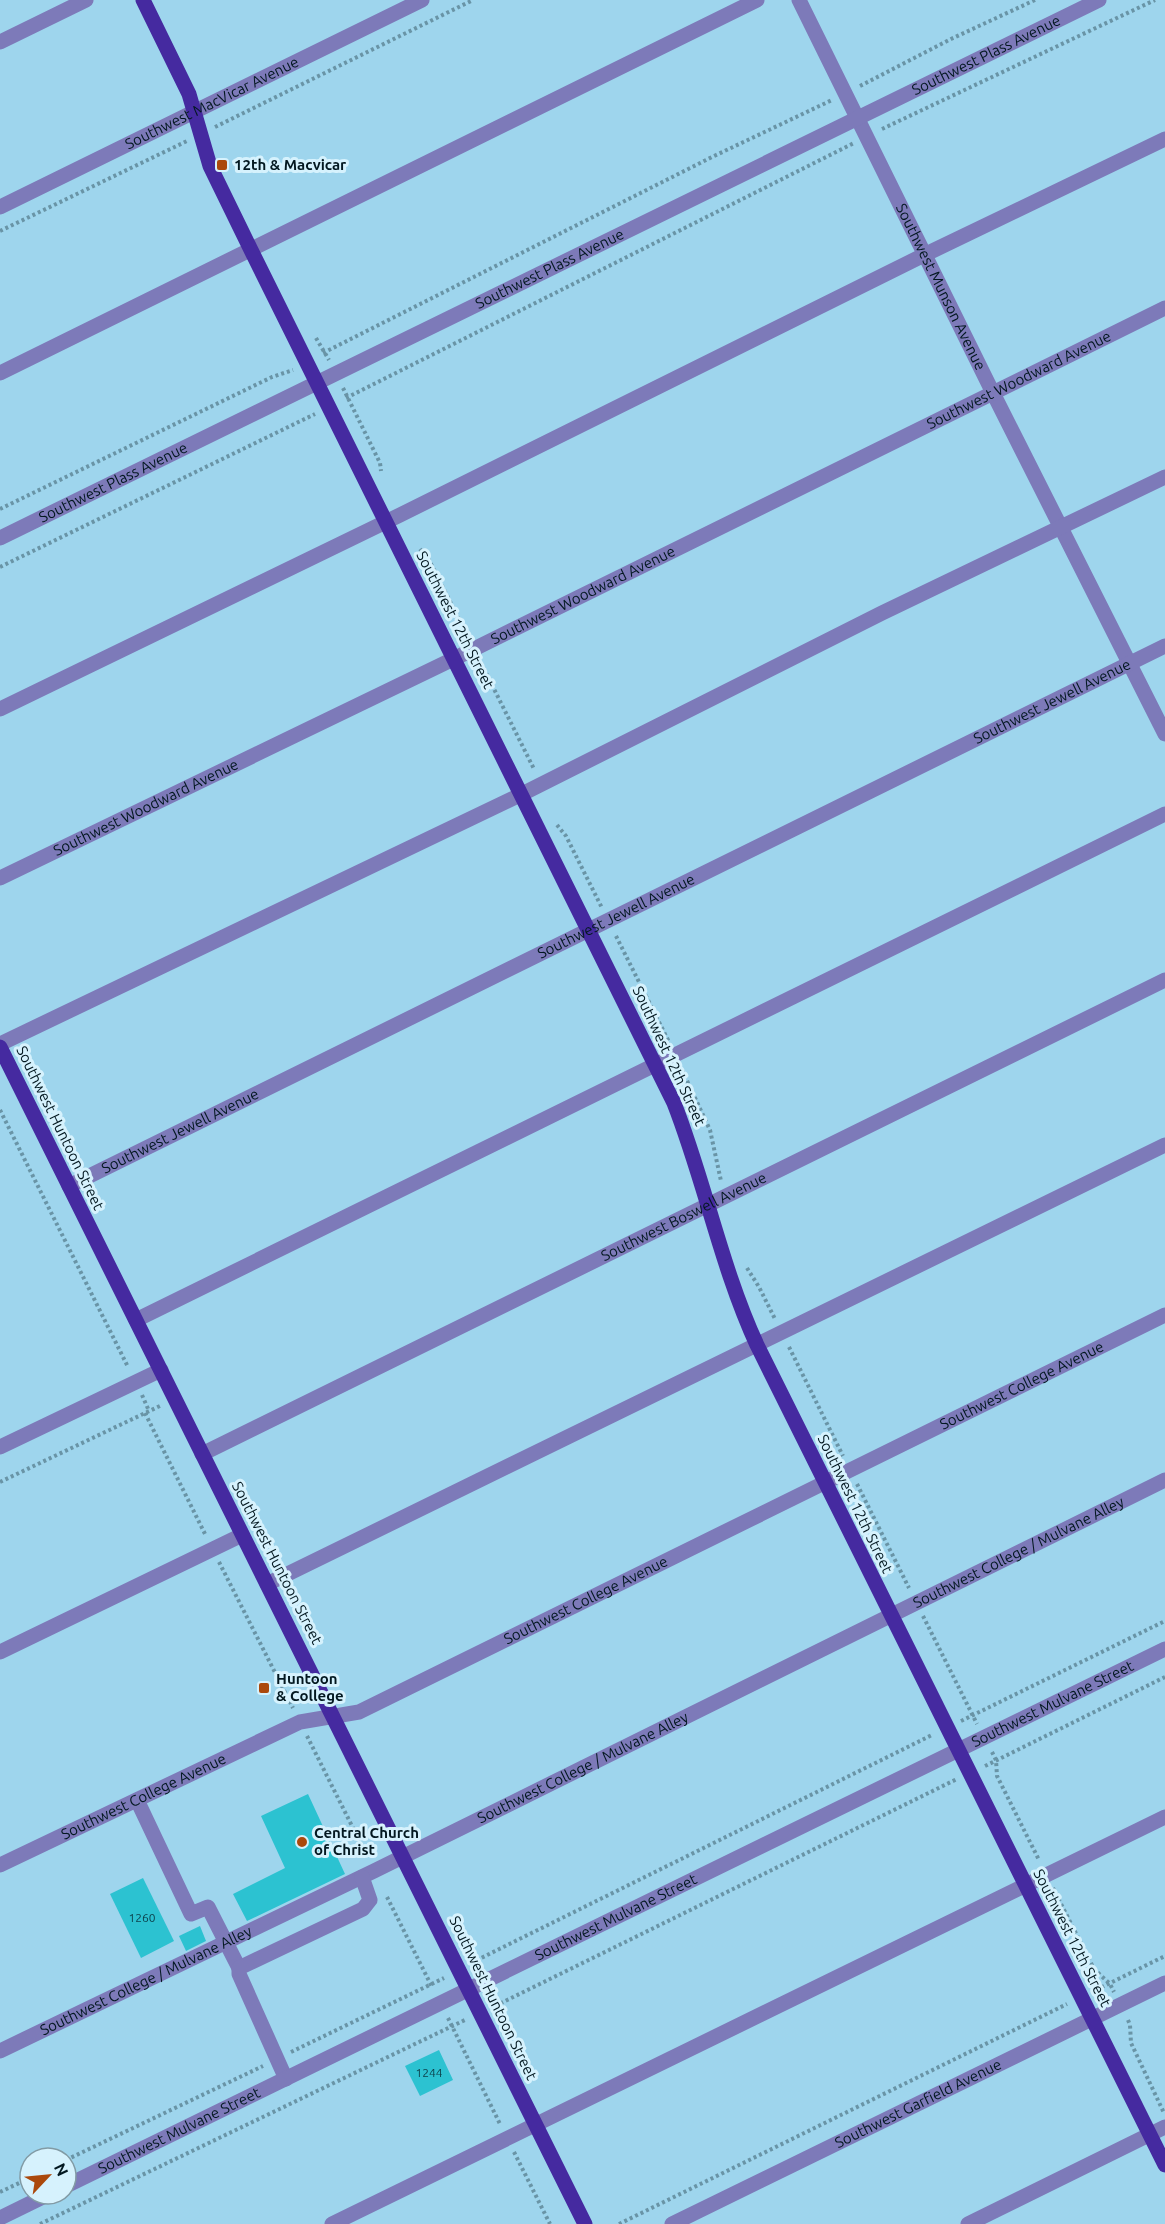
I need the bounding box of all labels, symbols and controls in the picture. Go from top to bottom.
street label: Southwest Plass Avenue [909,11,1063,98]
street label: Southwest MacVicar Avenue [122,53,301,152]
place label: 12th & Macvicar [234,156,347,173]
marker: 12th & Macvicar [215,158,229,172]
street label: Southwest Munson Avenue [893,201,989,373]
street label: Southwest Plass Avenue [472,225,626,312]
street label: Southwest Woodward Avenue [924,327,1114,432]
street label: Southwest Plass Avenue [36,439,190,526]
street label: Southwest Woodward Avenue [488,542,678,647]
street label: Southwest 12th Street [413,548,498,691]
street label: Southwest Jewell Avenue [971,655,1133,747]
street label: Southwest Woodward Avenue [50,755,241,859]
street label: Southwest Jewell Avenue [535,870,697,962]
street label: Southwest 12th Street [630,983,709,1128]
street label: Southwest Huntoon Street [13,1043,108,1213]
street label: Southwest Jewell Avenue [99,1085,261,1177]
street label: Southwest Boswell Avenue [598,1169,769,1264]
street label: Southwest College Avenue [937,1338,1106,1433]
street label: Southwest 12th Street [814,1432,896,1576]
street label: Southwest Huntoon Street [229,1479,326,1647]
street label: Southwest College / Mulvane Alley [910,1493,1126,1611]
street label: Southwest College Avenue [501,1552,670,1647]
street label: Southwest Mulvane Street [968,1657,1136,1750]
place label: Huntoon & College [276,1670,344,1704]
marker: Huntoon & College [257,1681,271,1695]
street label: Southwest College / Mulvane Alley [474,1708,691,1827]
street label: Southwest College Avenue [58,1750,228,1843]
place label: Central Church of Christ [314,1824,419,1858]
marker: Central Church of Christ [295,1835,309,1849]
street label: Southwest 12th Street [1030,1866,1115,2009]
street label: Southwest Mulvane Street [532,1870,700,1964]
house number: 1260 [128,1911,156,1924]
street label: Southwest Huntoon Street [446,1913,541,2083]
street label: Southwest College / Mulvane Alley [37,1922,254,2038]
street label: Southwest Garfield Avenue [832,2055,1004,2151]
house number: 1244 [415,2066,443,2079]
street label: Southwest Mulvane Street [95,2083,263,2177]
north arrow [18,2146,78,2206]
text: N [51,2160,72,2179]

